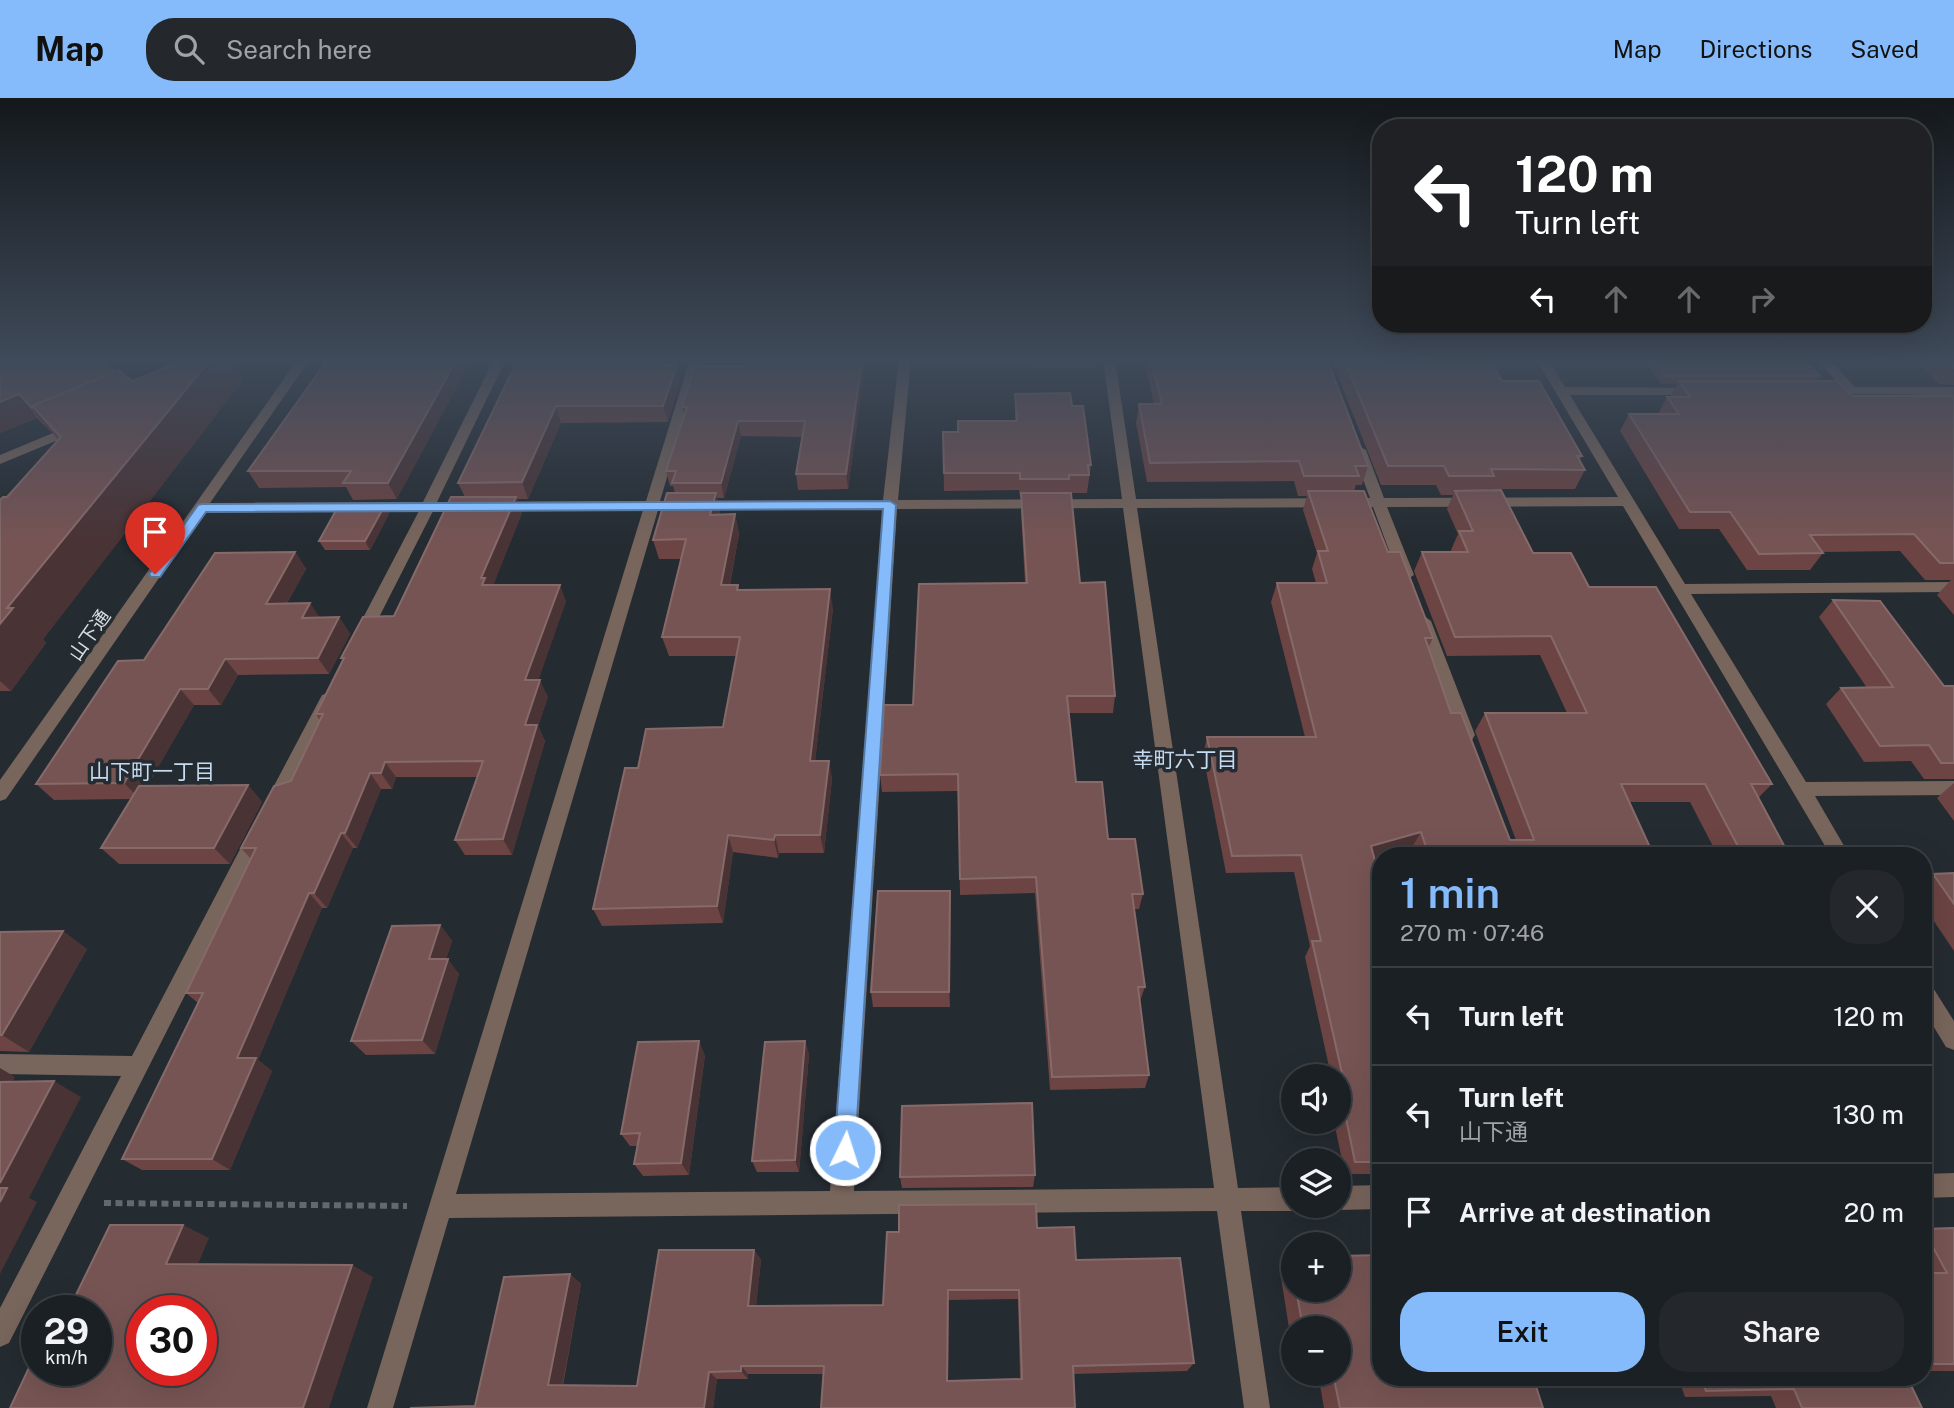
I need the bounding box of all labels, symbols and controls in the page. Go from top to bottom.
search box [146,18,636,81]
text: Map [35,30,104,68]
icon: search [170,30,208,68]
text: Search here [226,34,372,65]
text: Map [1613,35,1662,63]
text: Directions [1700,35,1812,63]
text: Saved [1850,35,1919,63]
text: 120 m [1515,145,1654,203]
icon: left [1400,147,1491,238]
text: Turn left [1515,204,1640,241]
icon: left [1524,280,1562,318]
icon: ahead [1597,280,1635,318]
icon: ahead [1670,280,1708,318]
icon: right [1743,280,1781,318]
pin [125,502,185,574]
icon: arrive [136,513,174,551]
street label: 山下通 [64,605,114,665]
district label: 幸町六丁目 [1133,747,1238,772]
district label: 山下町一丁目 [89,759,215,784]
text: 1 min [1400,868,1500,917]
button: close [1830,870,1904,944]
text: 270 m · 07:46 [1400,919,1544,946]
icon: left [1400,997,1438,1035]
text: Turn left [1459,1001,1564,1032]
text: 120 m [1833,1001,1904,1032]
map controls [1281,1064,1351,1386]
button: sound [1281,1064,1351,1134]
text: Turn left [1459,1082,1564,1113]
icon: left [1400,1095,1438,1133]
text: 130 m [1832,1099,1904,1130]
position arrow [808,1113,882,1187]
text: 山下通 [1459,1118,1528,1145]
button: layers [1281,1148,1351,1218]
icon: arrive [1400,1193,1438,1231]
text: Arrive at destination [1459,1197,1711,1228]
text: 20 m [1844,1197,1904,1228]
button: + [1281,1232,1351,1302]
button: Exit [1400,1292,1645,1372]
button: Share [1659,1292,1904,1372]
speed limit sign: 30 [126,1295,217,1386]
text: 29 [44,1311,89,1352]
button: − [1281,1316,1351,1386]
text: km/h [45,1347,88,1368]

